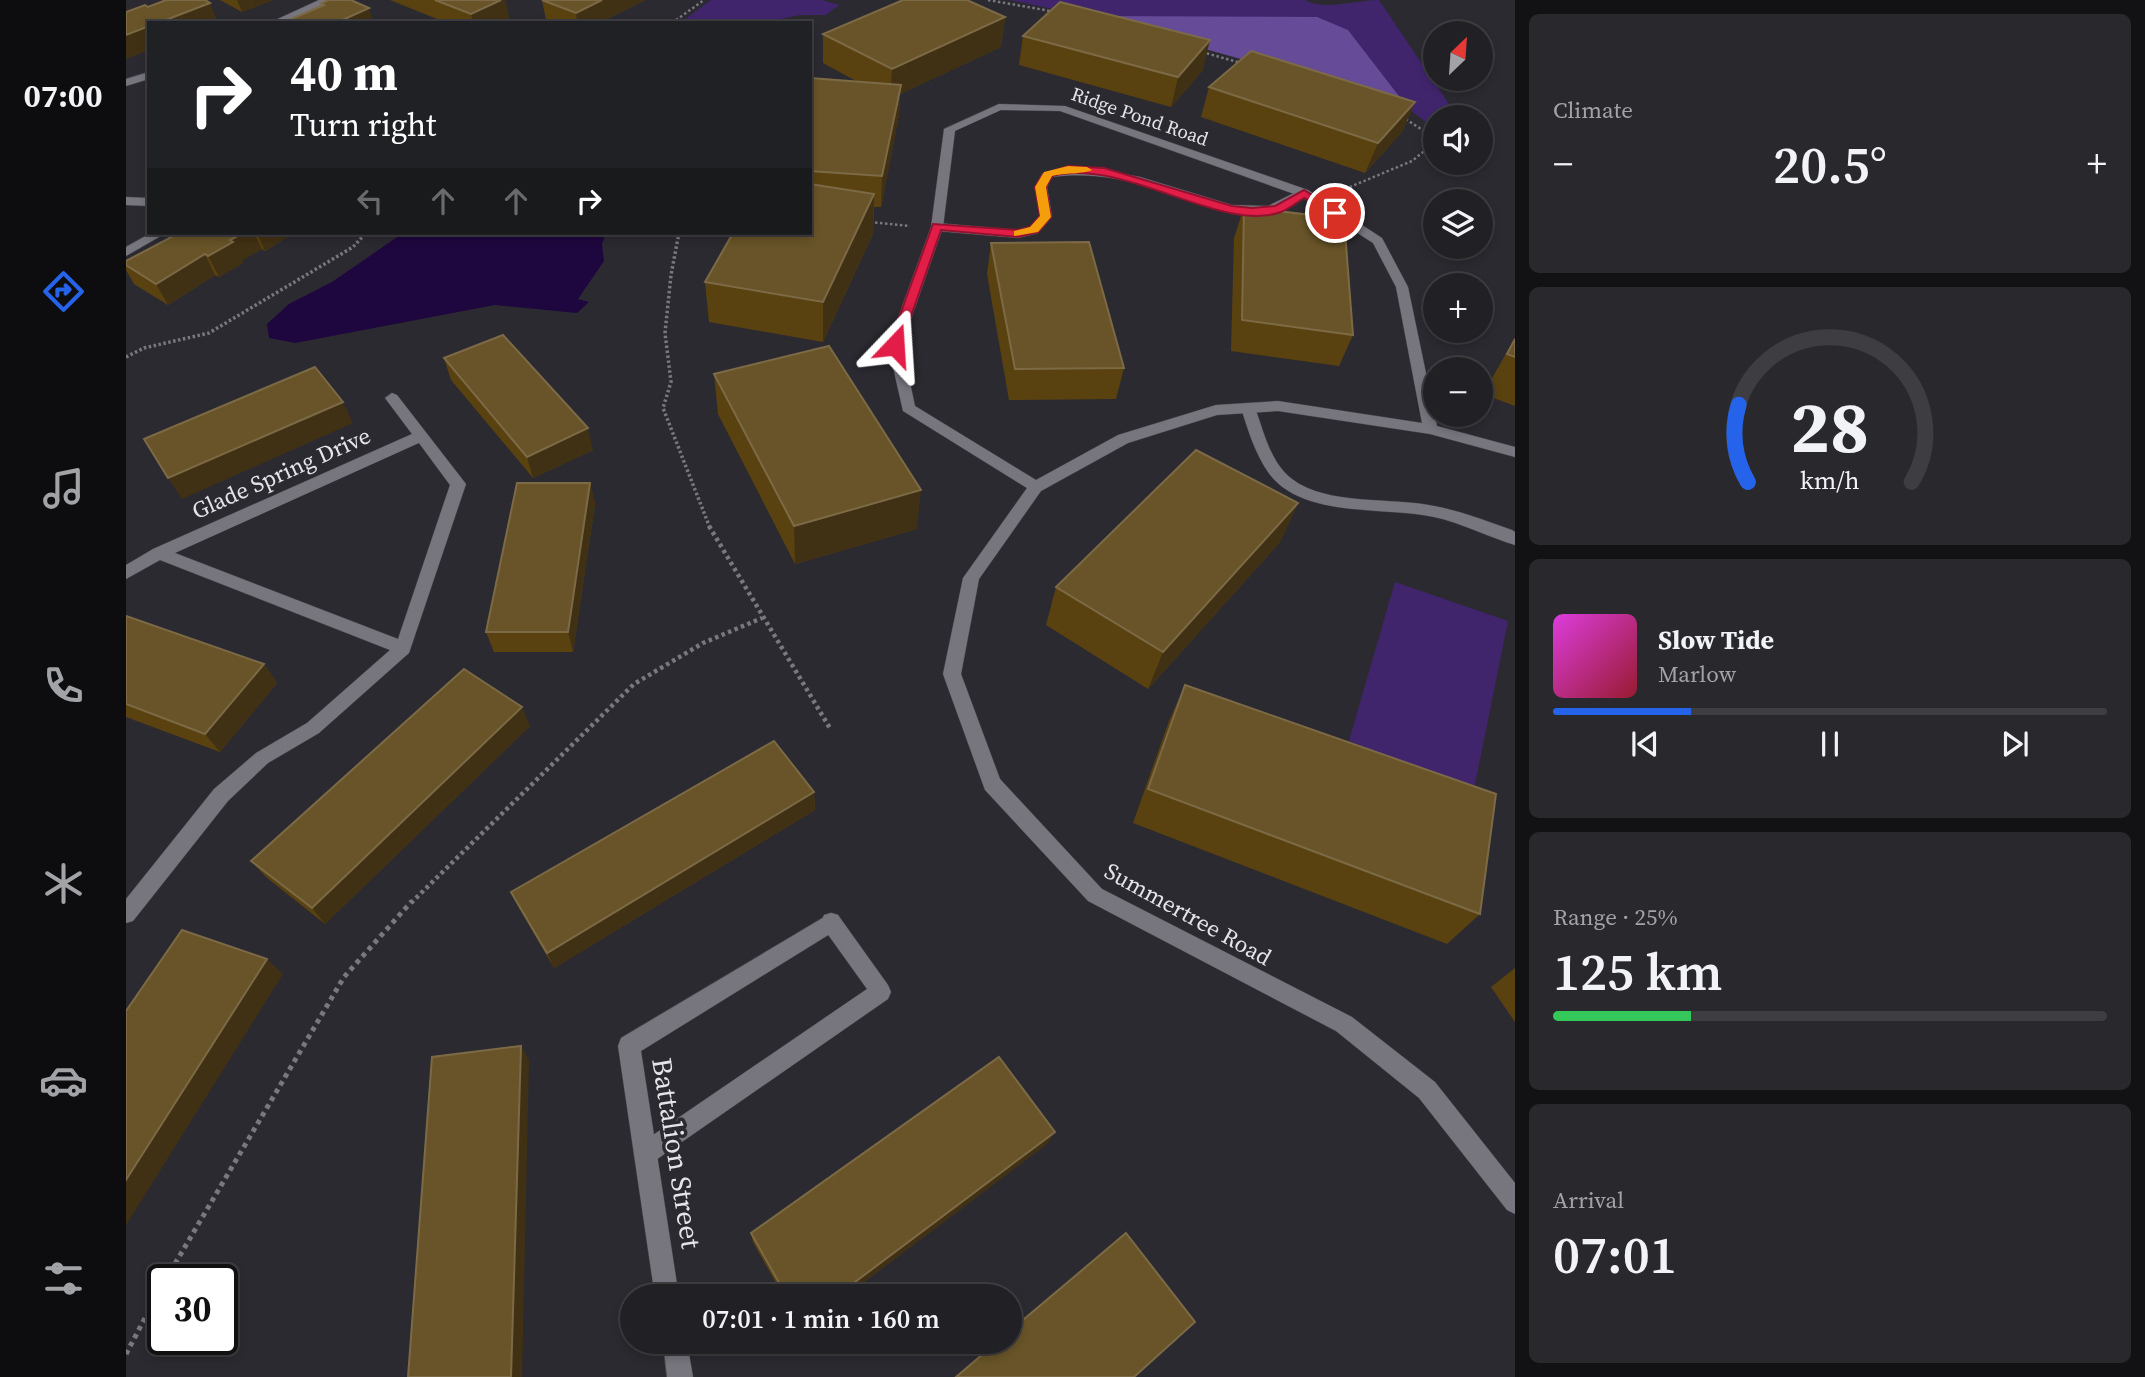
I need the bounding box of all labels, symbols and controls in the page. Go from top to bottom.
north arrow [1423,21,1493,91]
map controls [1423,21,1493,427]
text: 40 m [290,39,398,106]
icon: right [175,49,266,140]
text: 07:00 [24,74,102,118]
street label: Ridge Pond Road [1068,80,1212,152]
text: Climate [1553,94,1633,126]
text: Turn right [290,103,436,147]
button: sound [1423,105,1493,175]
text: 20.5° [1773,129,1887,200]
text: − [1553,138,1573,190]
text: + [2087,138,2107,190]
icon: left [351,182,389,220]
icon: ahead [424,182,462,220]
icon: ahead [497,182,535,220]
icon: right [570,182,608,220]
pin [1305,183,1365,243]
button: layers [1423,189,1493,259]
icon: arrive [1316,194,1354,232]
icon: directions [39,267,88,316]
button: + [1423,273,1493,343]
position arrow [858,308,932,382]
button: − [1423,357,1493,427]
text: 28 [1791,377,1869,476]
street label: Glade Spring Drive [187,419,375,527]
text: km/h [1800,463,1860,497]
icon: music [39,464,88,513]
text: Slow Tide [1658,622,1774,658]
text: Marlow [1658,658,1736,690]
icon: phone [39,661,88,710]
icon: previous [1626,725,1664,763]
icon: pause [1811,725,1849,763]
icon: next [1996,725,2034,763]
street label: Summertree Road [1099,855,1277,973]
icon: climate [39,859,88,908]
text: Range · 25% [1553,901,1678,933]
text: 125 km [1553,936,1722,1007]
street label: Battalion Street [643,1055,711,1252]
icon: car [39,1056,88,1105]
text: Arrival [1553,1184,1624,1216]
text: 07:01 [1553,1219,1677,1290]
icon: filters [39,1254,88,1303]
speed limit sign: 30 [147,1264,238,1355]
text: 07:01 · 1 min · 160 m [702,1301,940,1337]

